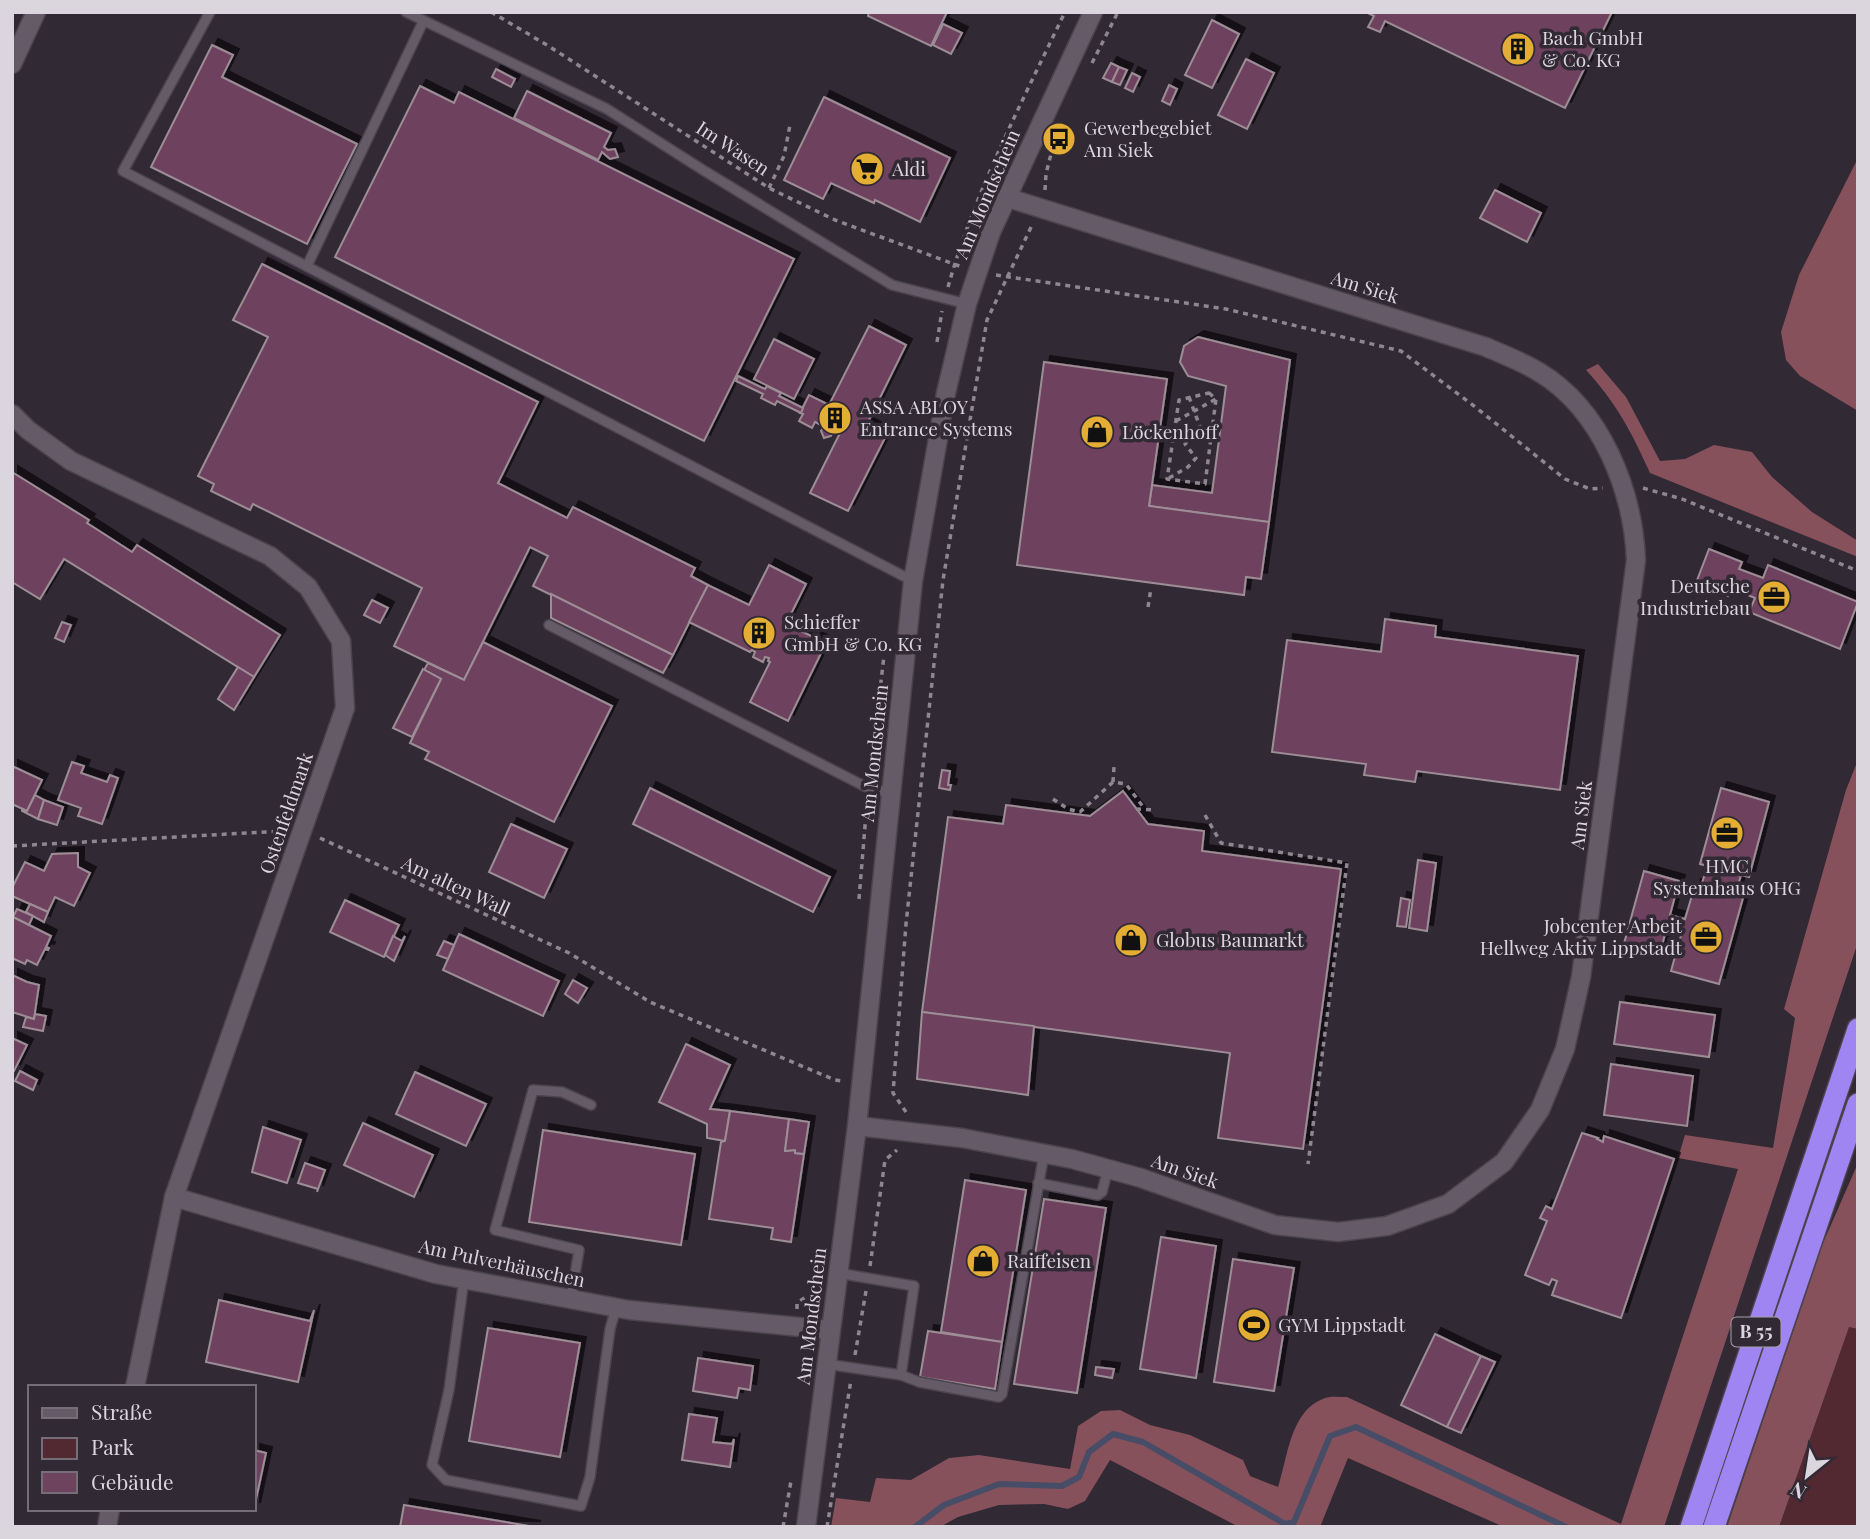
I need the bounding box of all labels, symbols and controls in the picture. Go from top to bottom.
place label: Bach GmbH & Co. KG [1542,24,1643,72]
building icon: Bach GmbH & Co. KG [1499,30,1537,68]
street label: Im Wasen [692,114,776,181]
place label: Gewerbegebiet Am Siek [1083,114,1212,162]
bus stop icon: Gewerbegebiet Am Siek [1040,120,1078,158]
street label: Am Mondschein [947,124,1025,263]
supermarket icon: Aldi [848,150,886,188]
place label: Aldi [891,155,926,181]
street label: Am Siek [1327,263,1403,309]
place label: ASSA ABLOY Entrance Systems [859,393,1012,441]
building icon: ASSA ABLOY Entrance Systems [816,399,854,437]
shop icon: Löckenhoff [1078,413,1116,451]
place label: Löckenhoff [1122,418,1219,444]
place label: Deutsche Industriebau [1640,572,1750,620]
office icon: Deutsche Industriebau [1755,578,1793,616]
place label: Schieffer GmbH & Co. KG [784,608,922,656]
building icon: Schieffer GmbH & Co. KG [740,614,778,652]
street label: Am Mondschein [853,682,893,824]
street label: Ostenfeldmark [252,748,318,877]
street label: Am Siek [1563,778,1597,852]
office icon: HMC Systemhaus OHG [1708,814,1746,852]
street label: Am alten Wall [397,848,515,922]
place label: HMC Systemhaus OHG [1653,852,1801,900]
place label: Jobcenter Arbeit Hellweg Aktiv Lippstadt [1480,912,1682,960]
office icon: Jobcenter Arbeit Hellweg Aktiv Lippstadt [1687,918,1725,956]
shop icon: Globus Baumarkt [1112,921,1150,959]
place label: Globus Baumarkt [1156,926,1304,952]
street label: Am Siek [1147,1146,1223,1194]
street label: Am Pulverhäuschen [416,1231,588,1292]
shop icon: Raiffeisen [964,1242,1002,1280]
street label: Am Mondschein [789,1245,831,1387]
place label: Raiffeisen [1007,1247,1092,1273]
sports icon: GYM Lippstadt [1235,1306,1273,1344]
place label: GYM Lippstadt [1278,1311,1405,1337]
road number: B 55 [1732,1317,1780,1346]
legend [28,1385,256,1511]
text: Straße [91,1397,152,1425]
text: Park [91,1432,135,1460]
north arrow [1772,1441,1842,1511]
text: Gebäude [91,1467,174,1495]
text: N [1785,1477,1810,1506]

